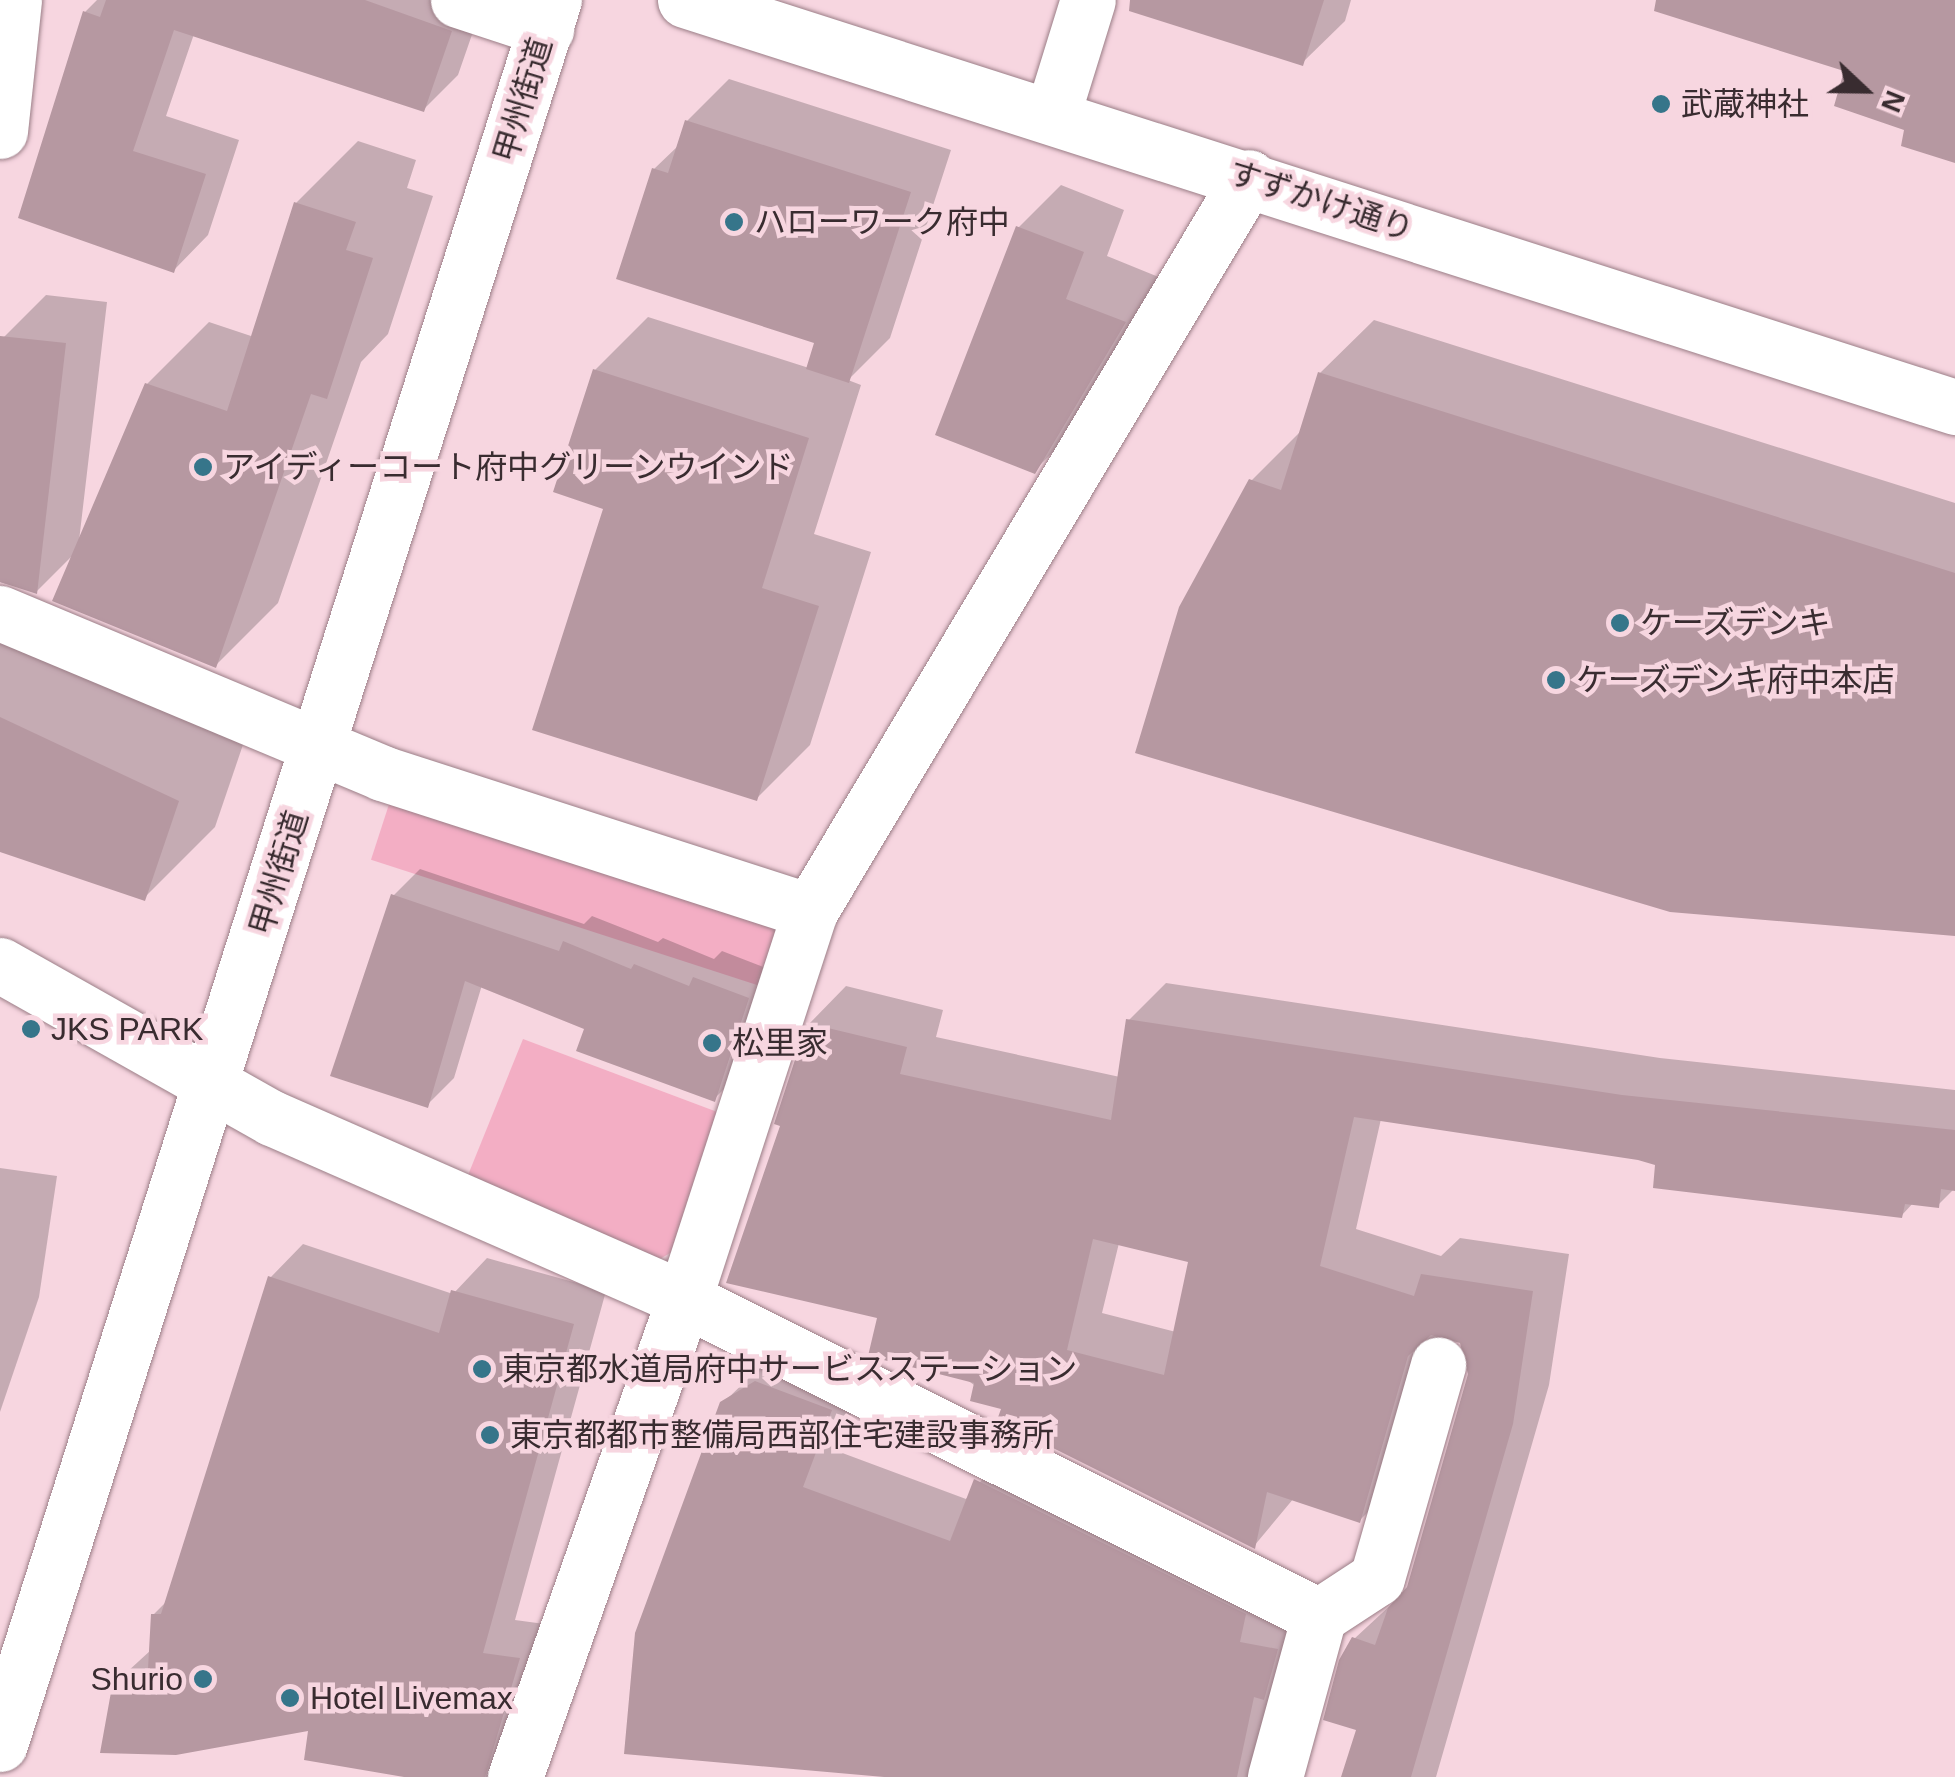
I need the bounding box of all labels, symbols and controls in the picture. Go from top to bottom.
street label: 甲州街道 [486,33,560,167]
north arrow [1815,40,1915,140]
place label: 武蔵神社 [1681,85,1809,123]
text: N [1875,86,1911,117]
marker: 武蔵神社 [1650,93,1672,115]
street label: すずかけ通り [1224,153,1418,249]
place label: ハローワーク府中 [754,203,1010,241]
marker: ハローワーク府中 [723,211,745,233]
place label: アイディーコート府中グリーンウインド [223,448,799,486]
marker: アイディーコート府中グリーンウインド [192,456,214,478]
place label: ケーズデンキ [1640,604,1832,642]
marker: ケーズデンキ [1609,612,1631,634]
place label: ケーズデンキ府中本店 [1576,661,1896,699]
marker: ケーズデンキ府中本店 [1545,669,1567,691]
street label: 甲州街道 [242,806,316,940]
place label: JKS PARK [51,1010,203,1048]
marker: JKS PARK [20,1018,42,1040]
place label: 松里家 [732,1024,828,1062]
marker: 松里家 [701,1032,723,1054]
place label: 東京都水道局府中サービスステーション [502,1350,1078,1388]
marker: 東京都水道局府中サービスステーション [471,1358,493,1380]
place label: 東京都都市整備局西部住宅建設事務所 [510,1416,1054,1454]
marker: 東京都都市整備局西部住宅建設事務所 [479,1424,501,1446]
place label: Shurio [90,1660,183,1698]
marker: Shurio [192,1668,214,1690]
place label: Hotel Livemax [310,1679,513,1717]
marker: Hotel Livemax [279,1687,301,1709]

